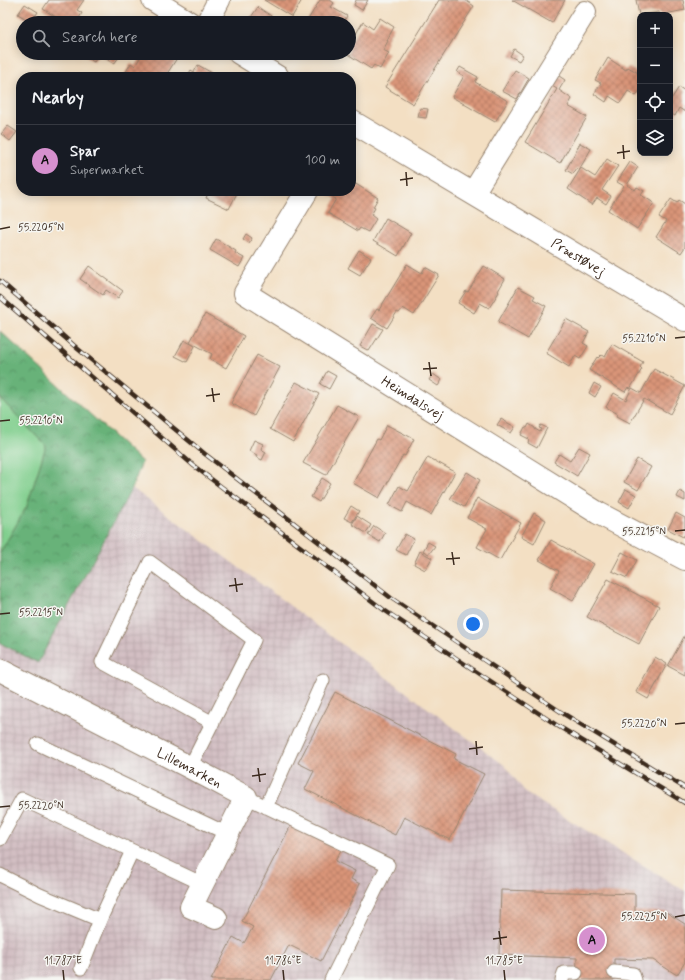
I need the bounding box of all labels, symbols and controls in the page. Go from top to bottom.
map controls [637,12,673,156]
button: + [637,12,673,48]
search box [16,16,356,60]
icon: search [30,27,52,49]
text: Search here [62,28,138,48]
button: − [637,48,673,84]
button: locate [637,84,673,120]
text: Nearby [32,87,84,109]
button: layers [637,120,673,156]
text: Spar [70,142,100,162]
text: A [41,152,49,169]
text: 100 m [305,152,340,169]
text: Supermarket [70,162,144,179]
text: 55.2205°N [18,221,64,235]
street label: Præstøvej [548,234,609,281]
text: 55.2210°N [622,332,666,346]
street label: Heimdalsvej [378,372,447,425]
text: 55.2210°N [19,414,63,428]
text: 55.2215°N [622,525,666,539]
text: 55.2215°N [19,606,63,620]
your location [463,614,483,634]
text: 55.2220°N [621,717,667,731]
street label: Lillemarken [153,744,225,793]
text: 55.2220°N [18,799,64,813]
text: 55.2225°N [621,910,667,924]
pin: A [579,925,605,955]
text: 11.787°E [44,954,82,968]
text: 11.786°E [265,954,301,968]
text: 11.785°E [485,954,523,968]

